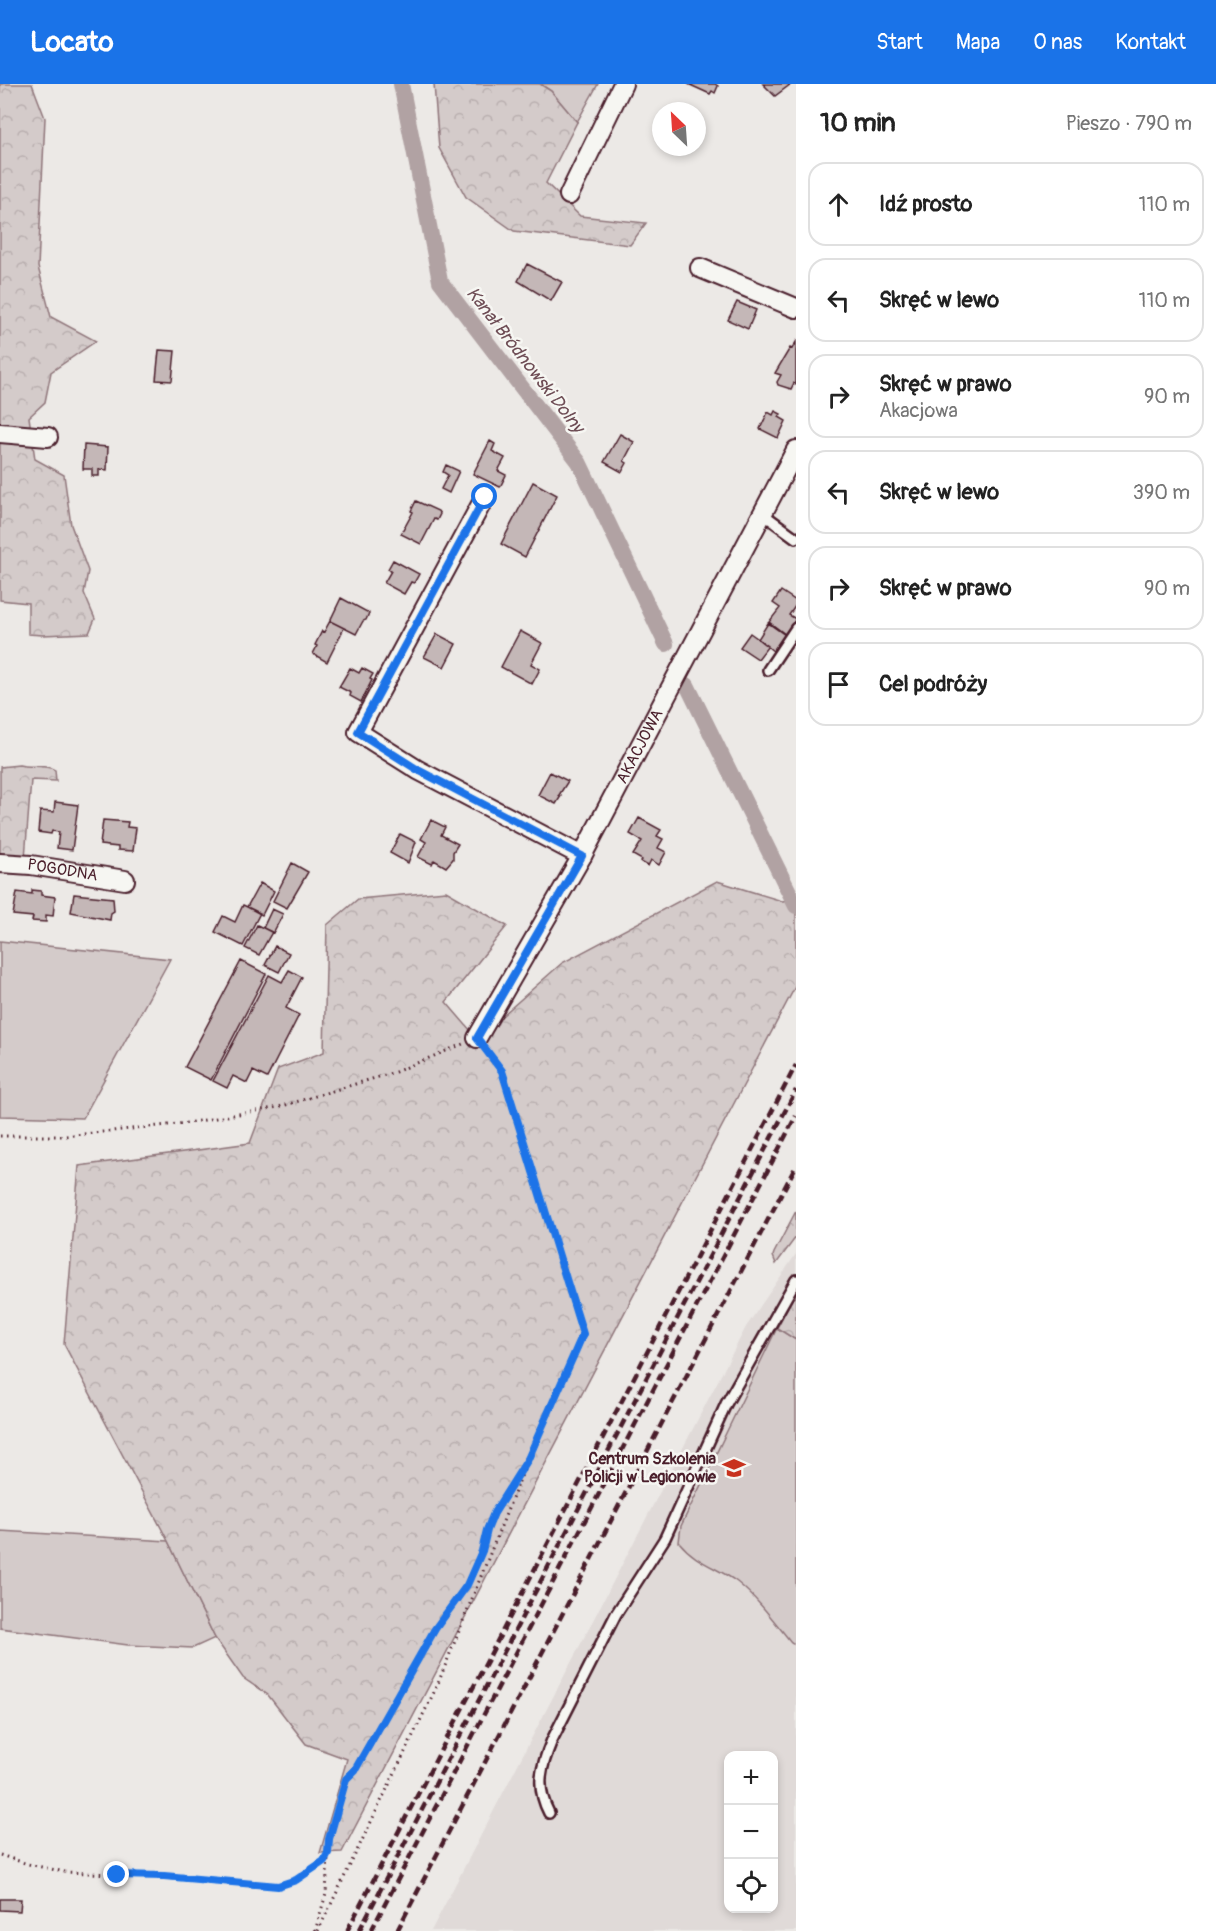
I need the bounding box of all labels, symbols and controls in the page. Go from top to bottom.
text: Locato [30,25,114,60]
text: Start [876,29,923,56]
text: Mapa [956,29,1000,56]
text: O nas [1033,29,1082,56]
text: Kontakt [1115,29,1186,56]
north arrow [652,102,706,156]
text: 10 min [820,107,896,139]
text: Pieszo · 790 m [1066,111,1192,136]
icon: ahead [822,188,855,221]
text: Idź prosto [879,190,972,218]
text: 110 m [1139,192,1190,217]
water label: Kanał Bródnowski Dolny [461,283,590,439]
icon: left [822,284,855,317]
text: Skręć w lewo [879,286,999,314]
text: 110 m [1139,288,1190,313]
text: Skręć w prawo [879,370,1012,398]
icon: right [822,380,855,413]
text: 90 m [1144,384,1190,409]
text: Akacjowa [879,398,958,423]
icon: left [822,476,855,509]
text: Skręć w lewo [879,478,999,506]
text: 390 m [1133,480,1190,505]
route start [471,483,497,509]
icon: right [822,572,855,605]
text: Skręć w prawo [879,574,1012,602]
text: 90 m [1144,576,1190,601]
icon: arrive [822,668,855,701]
text: Cel podróży [879,670,987,698]
street label: AKACJOWA [612,706,668,787]
street label: POGODNA [26,855,99,886]
place label: Centrum Szkolenia Policji w Legionowie [584,1449,717,1487]
school or university icon: Centrum Szkolenia Policji w Legionowie [721,1455,747,1481]
map controls [724,1751,778,1913]
button: + [724,1751,778,1805]
button: − [724,1805,778,1859]
button: locate [724,1859,778,1913]
route end [103,1861,129,1887]

